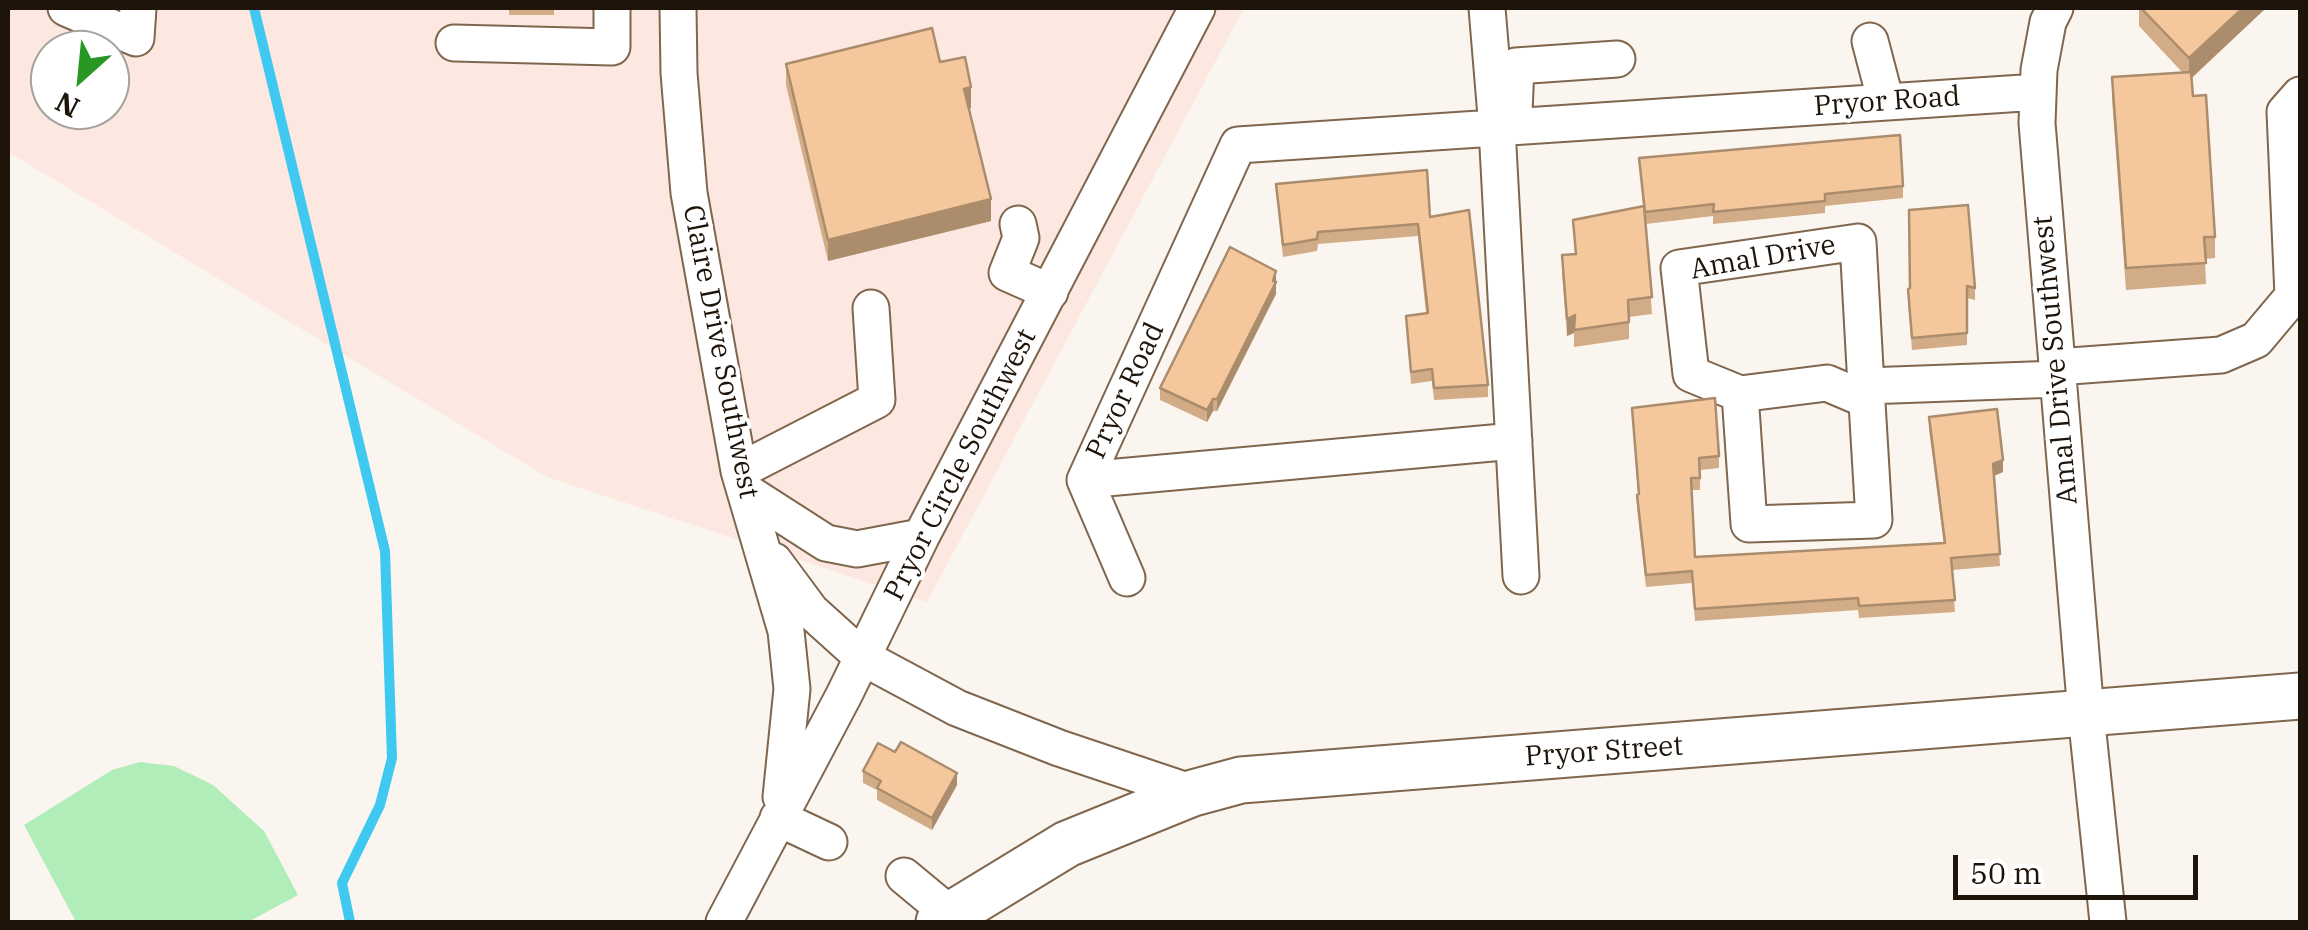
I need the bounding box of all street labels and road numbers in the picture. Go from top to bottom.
street label: Pryor Road [1813,80,1961,124]
street label: Claire Drive Southwest [675,202,765,502]
street label: Amal Drive Southwest [2027,214,2085,506]
street label: Amal Drive [1688,229,1838,287]
street label: Pryor Road [1080,317,1172,465]
street label: Pryor Circle Southwest [878,324,1044,606]
street label: Pryor Street [1524,730,1684,774]

